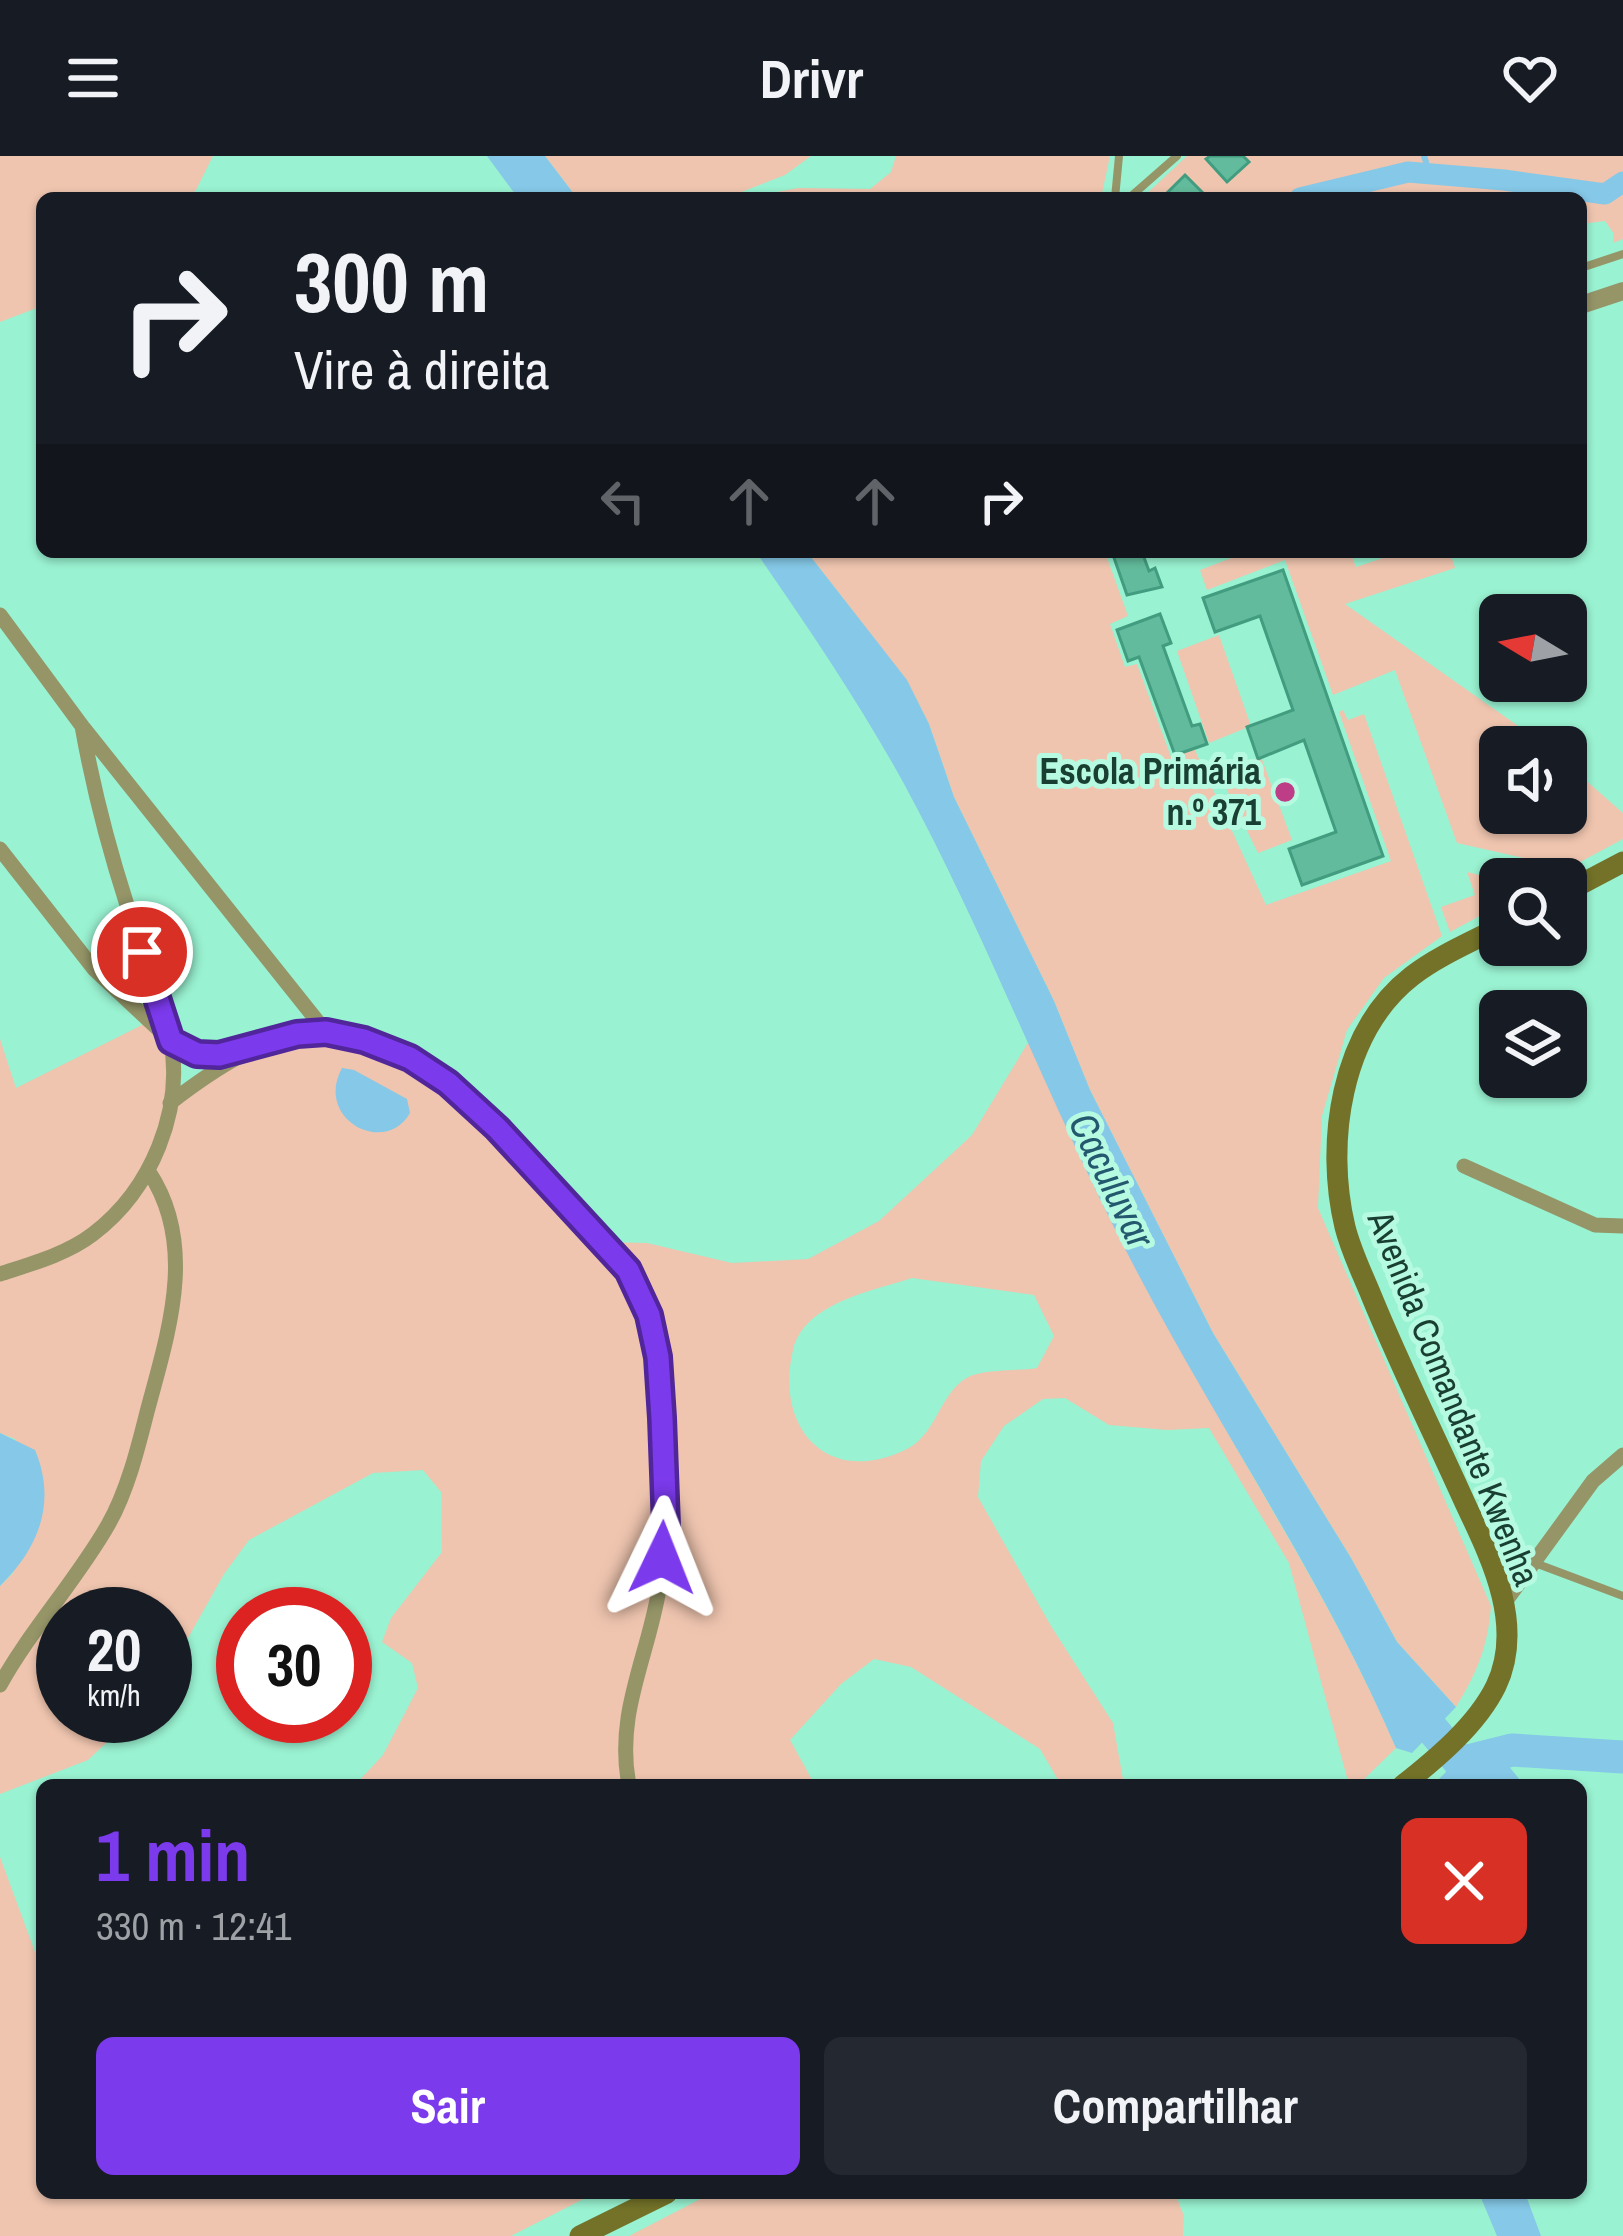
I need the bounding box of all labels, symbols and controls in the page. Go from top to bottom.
text: Drivr [760,42,863,115]
icon: menu [60,45,126,111]
icon: heart [1497,45,1563,111]
text: 300 m [294,225,489,338]
icon: right [96,240,252,396]
text: Vire à direita [294,333,549,406]
icon: left [590,468,656,534]
icon: ahead [716,468,782,534]
icon: ahead [842,468,908,534]
icon: right [968,468,1034,534]
north arrow [1479,594,1587,702]
map controls [1479,594,1587,1098]
button: sound [1479,726,1587,834]
place label: Escola Primária n.º 371 [1039,747,1262,836]
marker: Escola Primária n.º 371 [1272,779,1298,805]
button: search [1479,858,1587,966]
pin [91,901,193,1003]
icon: arrive [109,919,175,985]
button: layers [1479,990,1587,1098]
water label: Caculuvar [1057,1104,1168,1257]
street label: Avenida Comandante Kwenha [1356,1203,1551,1592]
position arrow [599,1495,725,1621]
speed limit sign: 30 [216,1587,372,1743]
text: 20 [87,1609,141,1690]
text: km/h [87,1675,141,1715]
text: 1 min [96,1806,250,1903]
button: close [1401,1818,1527,1944]
text: 330 m · 12:41 [96,1900,292,1952]
button: Sair [96,2037,800,2175]
button: Compartilhar [824,2037,1527,2175]

